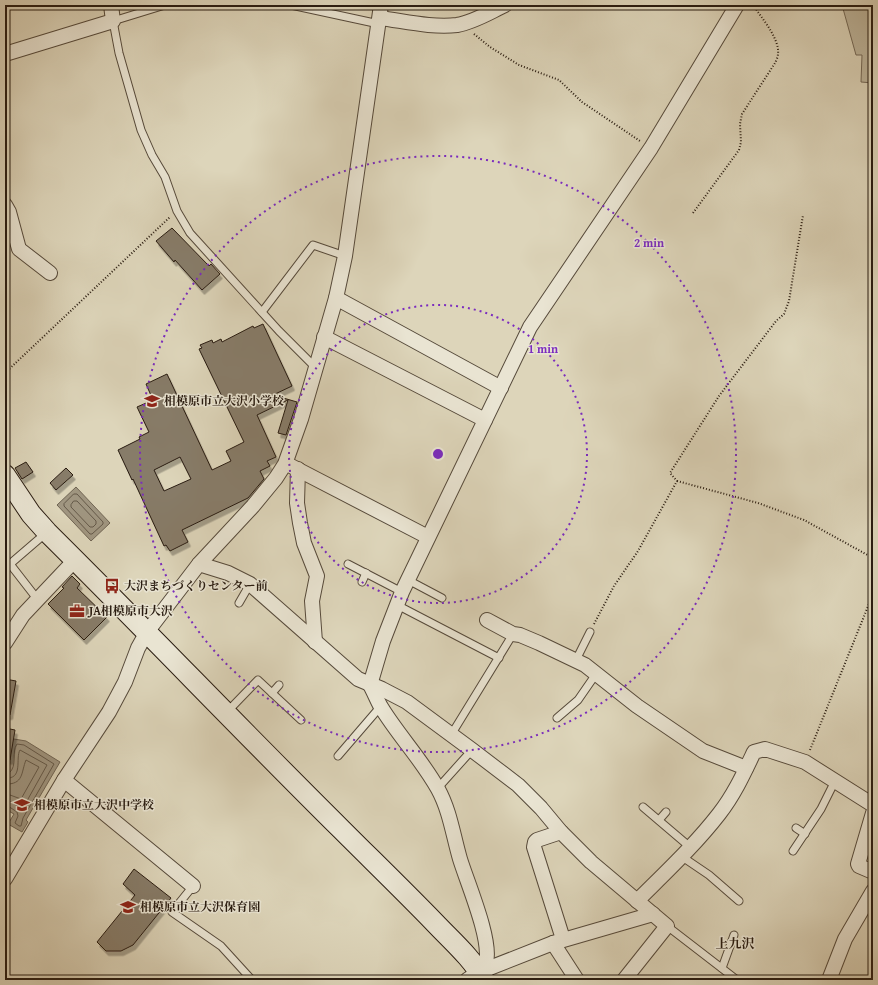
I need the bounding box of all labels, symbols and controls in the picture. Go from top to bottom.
text: 2 min [634,234,664,251]
text: 1 min [528,340,558,357]
school or university icon: 相模原市立大沢小学校 [143,392,161,410]
place label: 相模原市立大沢小学校 [164,392,284,409]
centre of rings [431,447,445,461]
bus stop icon: 大沢まちづくりセンター前 [103,577,121,595]
place label: 大沢まちづくりセンター前 [124,577,267,594]
office icon: JA相模原市大沢 [68,602,86,620]
place label: JA相模原市大沢 [87,602,173,619]
school or university icon: 相模原市立大沢中学校 [13,796,31,814]
place label: 相模原市立大沢中学校 [34,796,154,813]
school or university icon: 相模原市立大沢保育園 [119,898,137,916]
place label: 相模原市立大沢保育園 [140,898,260,915]
district label: 上九沢 [715,934,755,953]

